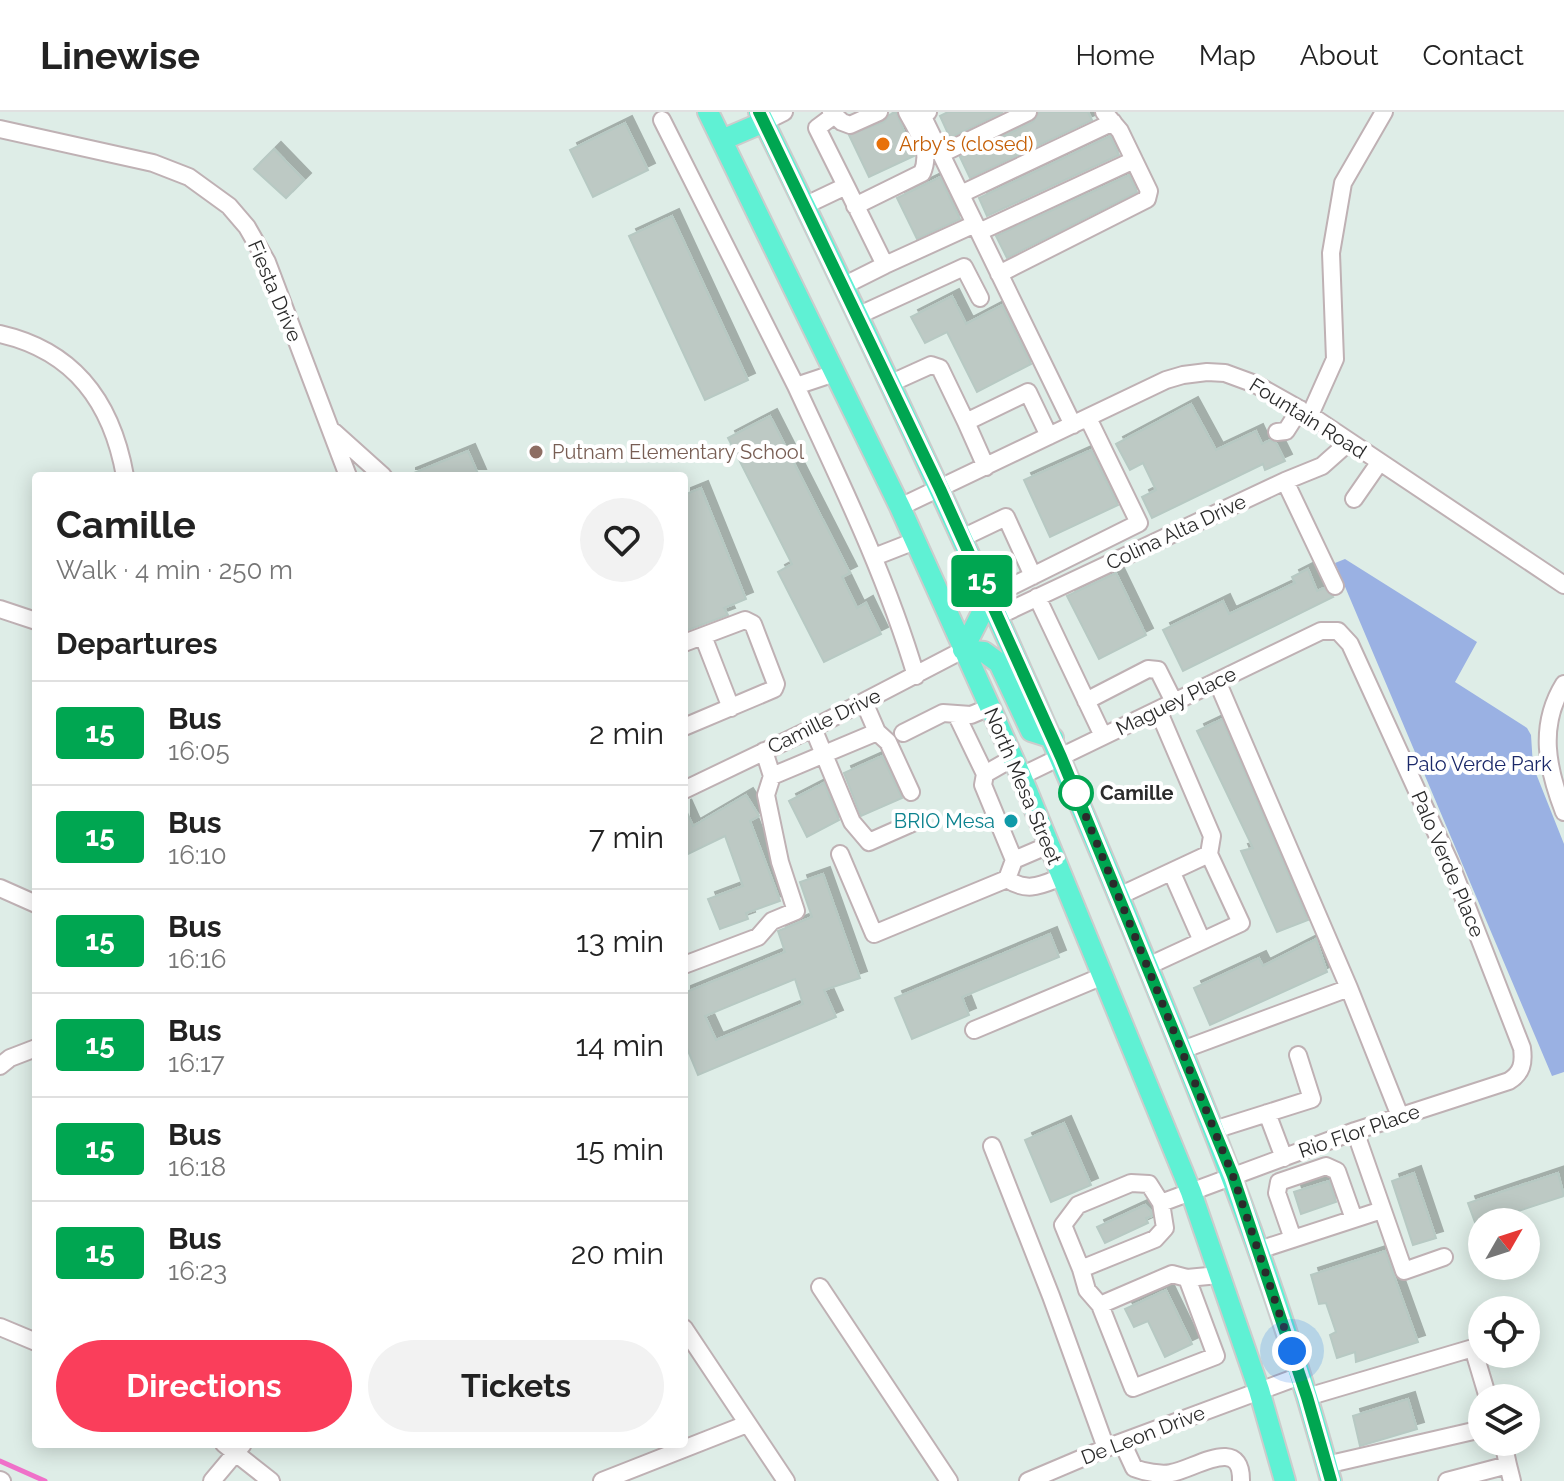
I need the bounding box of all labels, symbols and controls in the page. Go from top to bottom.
text: Linewise [40,33,200,78]
text: Home [1075,39,1155,72]
text: Map [1199,39,1256,72]
text: About [1300,39,1379,72]
text: Contact [1423,39,1524,72]
place label: Arby's (closed) [899,132,1033,156]
marker: Arby's (closed) [874,135,892,153]
street label: Fiesta Drive [243,237,307,346]
street label: Fountain Road [1245,373,1371,463]
place label: Putnam Elementary School [552,440,805,464]
marker: Putnam Elementary School [527,443,545,461]
street label: Colina Alta Drive [1102,489,1250,575]
button: heart [580,498,664,582]
text: Camille [56,502,196,547]
text: Walk · 4 min · 250 m [56,555,293,585]
line badge: 15 [946,555,1018,607]
text: 15 [967,564,997,597]
text: Departures [56,626,218,661]
street label: Maguey Place [1112,661,1240,740]
street label: Camille Drive [764,683,885,759]
text: Bus [168,701,222,736]
street label: North Mesa Street [979,704,1067,868]
text: 15 [85,716,115,749]
text: 2 min [589,716,664,751]
text: 16:05 [168,736,230,766]
park label: Palo Verde Park [1406,752,1552,776]
marker: Camille [1059,776,1093,810]
place label: Camille [1100,781,1174,805]
street label: Palo Verde Place [1406,787,1490,941]
text: Bus [168,805,222,840]
place label: BRIO Mesa [894,809,995,833]
marker: BRIO Mesa [1002,812,1020,830]
text: 15 [85,820,115,853]
text: 7 min [589,820,664,855]
text: 16:10 [168,840,227,870]
text: Bus [168,909,222,944]
text: 15 [85,924,115,957]
text: 13 min [576,924,664,959]
text: 16:16 [168,944,227,974]
text: Bus [168,1013,222,1048]
text: 15 [85,1028,115,1061]
text: 14 min [576,1028,664,1063]
text: 16:17 [168,1048,225,1078]
street label: Rio Flor Place [1295,1099,1423,1163]
text: Bus [168,1117,222,1152]
text: 15 [85,1132,115,1165]
text: 15 min [576,1132,664,1167]
text: 16:18 [168,1152,226,1182]
north arrow [1468,1208,1540,1280]
map controls [1468,1208,1540,1456]
text: Bus [168,1221,222,1256]
text: 15 [85,1236,115,1269]
text: 20 min [571,1236,664,1271]
text: 16:23 [168,1256,227,1286]
button: locate [1468,1296,1540,1368]
your location [1272,1331,1312,1371]
button: Directions [56,1340,352,1432]
button: Tickets [368,1340,664,1432]
button: layers [1468,1384,1540,1456]
street label: De Leon Drive [1078,1400,1209,1470]

